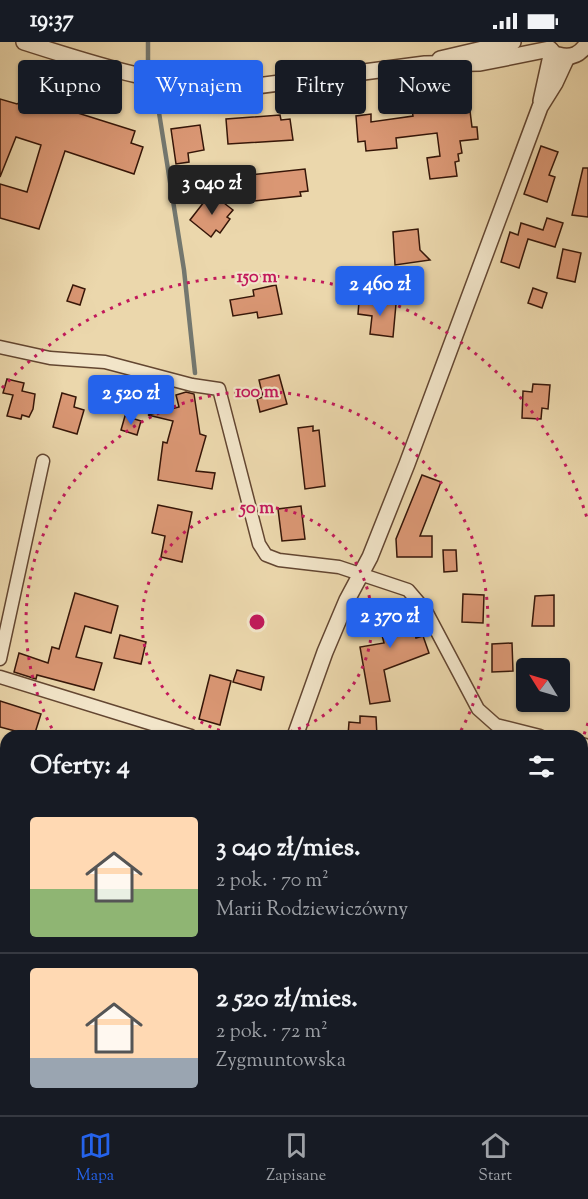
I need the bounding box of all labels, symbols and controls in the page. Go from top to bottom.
text: 19:37 [30,5,74,37]
chip: Kupno [18,60,122,114]
chip: Wynajem [134,60,263,114]
chip: Filtry [275,60,366,114]
chip: Nowe [378,60,472,114]
pin: 3 040 zł [150,165,274,216]
text: 3 040 zł [182,170,242,199]
text: 150 m [237,265,277,291]
pin: 2 460 zł [318,266,442,317]
text: 2 460 zł [349,271,411,300]
pin: 2 520 zł [69,375,193,426]
text: 2 520 zł [102,380,160,409]
text: 100 m [235,380,279,406]
text: 50 m [238,496,274,522]
pin: 2 370 zł [328,598,452,649]
text: 2 370 zł [360,603,420,632]
centre of rings [247,612,267,632]
north arrow [516,658,570,712]
map controls [516,658,570,712]
text: Oferty: 4 [30,748,130,785]
icon: filters [525,750,558,783]
text: 3 040 zł/mies. [216,830,360,867]
icon: home [78,841,150,913]
text: 2 pok. · 70 m² [216,867,329,896]
text: Marii Rodziewiczówny [216,896,408,925]
text: 2 520 zł/mies. [216,981,358,1018]
icon: home [78,992,150,1064]
text: 2 pok. · 72 m² [216,1018,328,1047]
text: Zygmuntowska [216,1047,346,1076]
tab: Mapa [76,1129,114,1188]
tab: Zapisane [266,1129,326,1188]
tab: Start [478,1129,512,1188]

